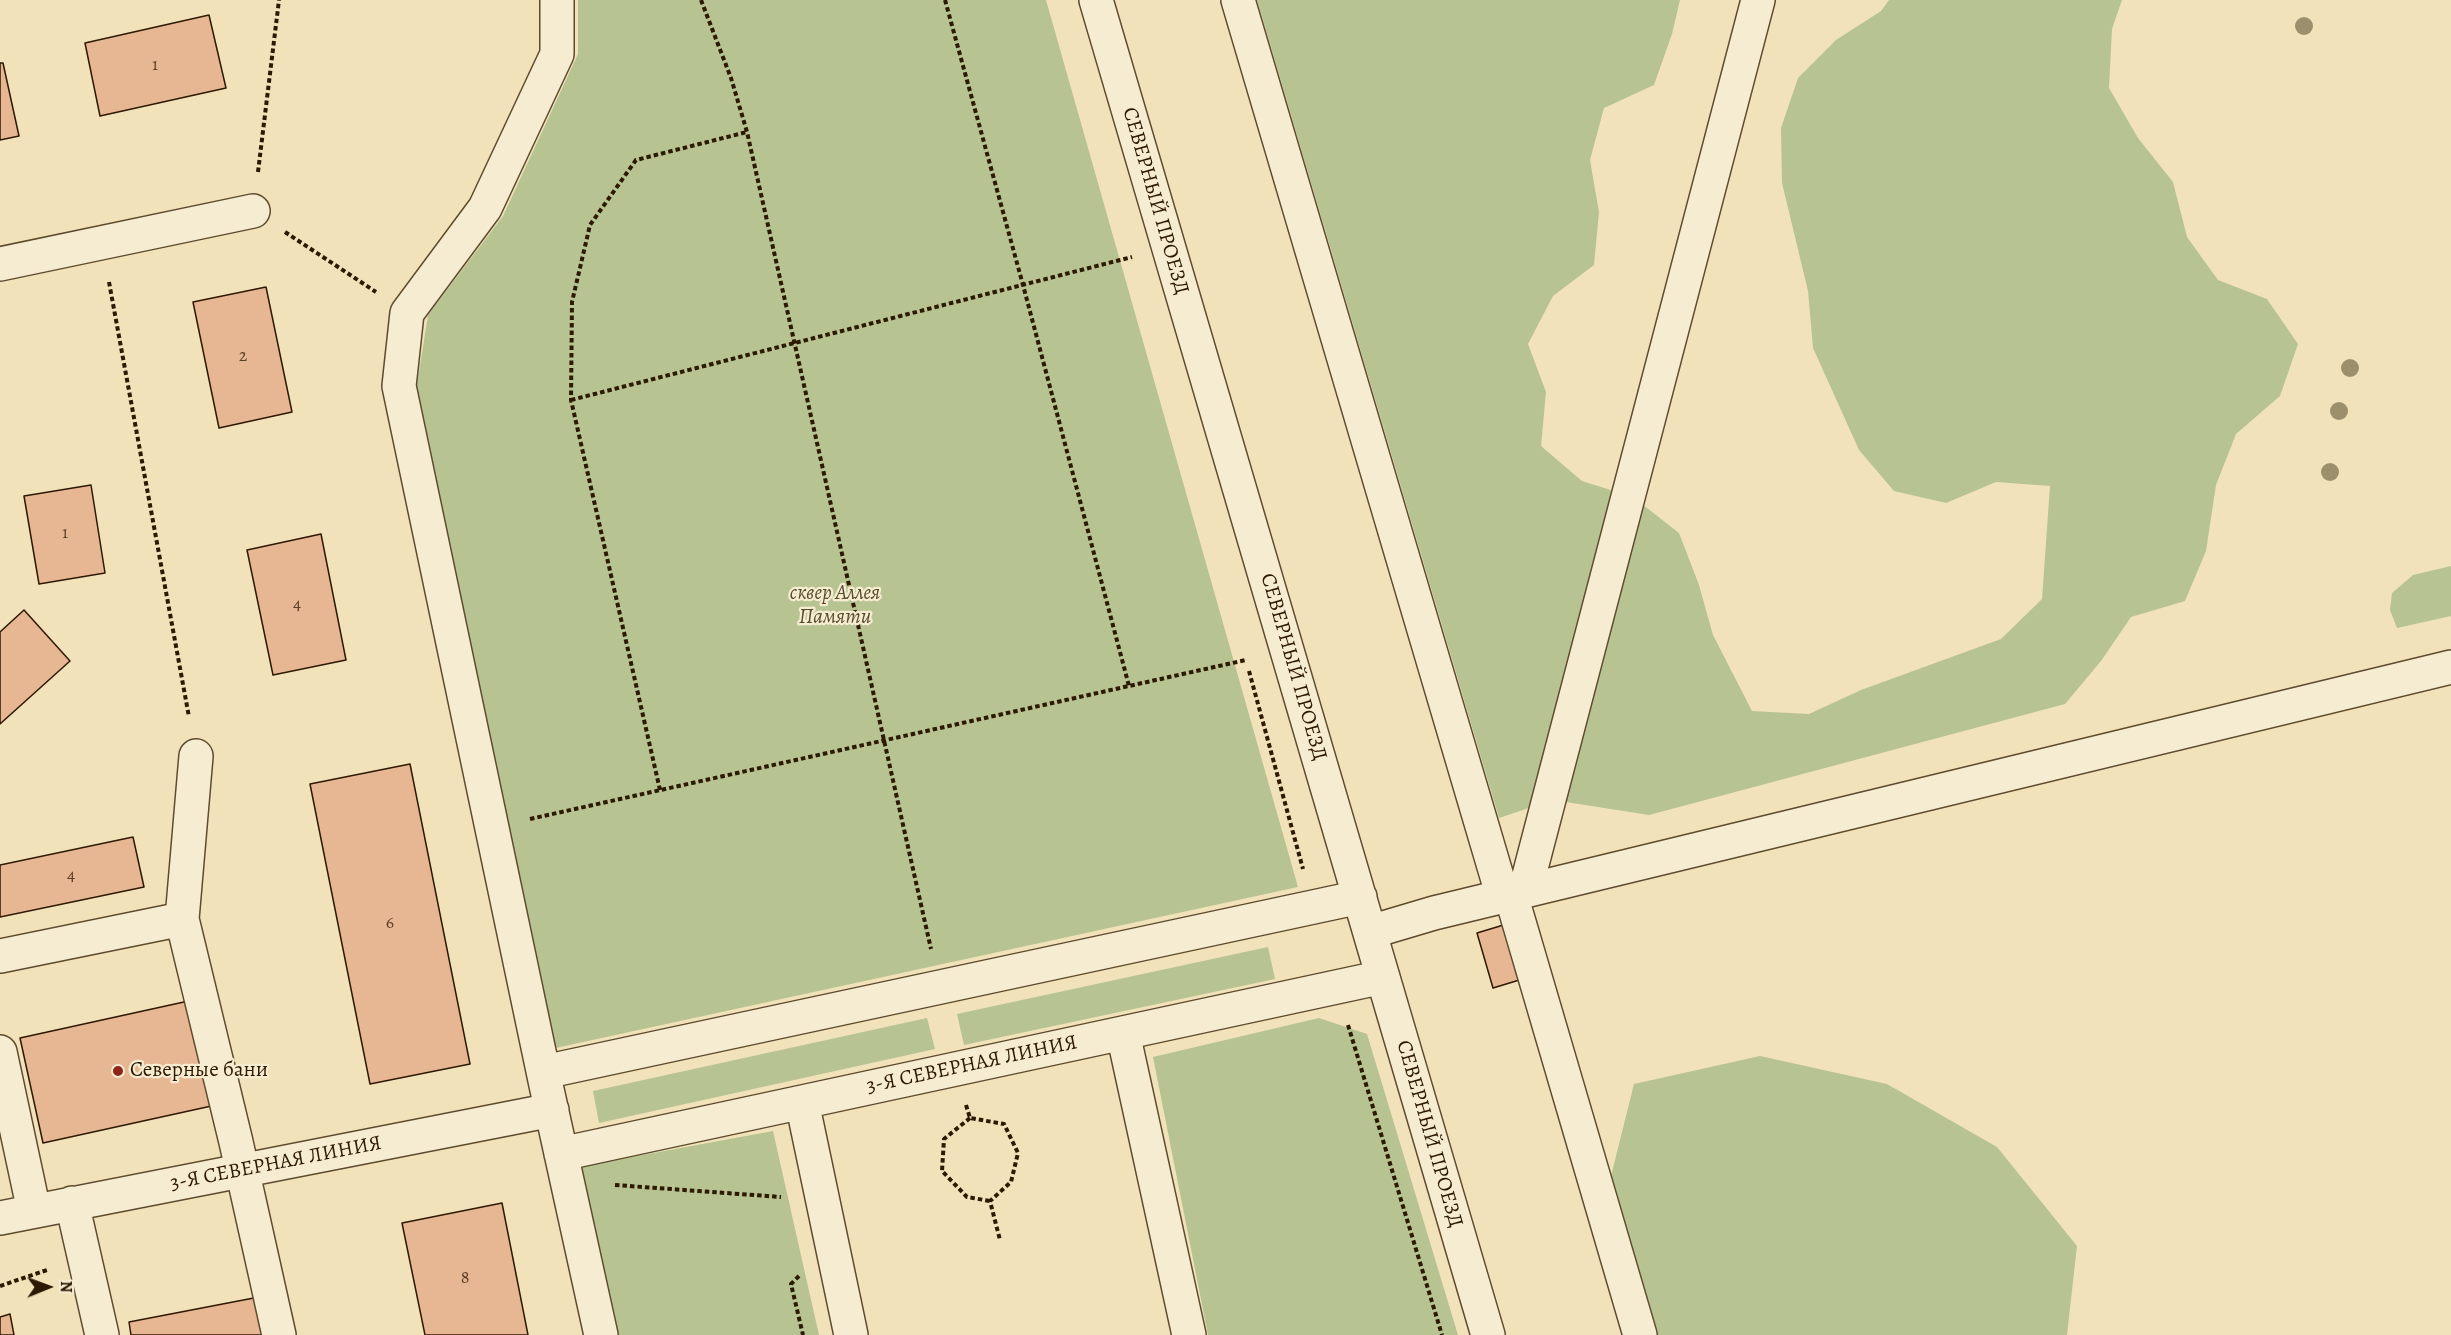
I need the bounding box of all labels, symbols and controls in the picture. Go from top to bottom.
house number: 1 [152,55,158,77]
street label: СЕВЕРНЫЙ ПРОЕЗД [1116,105,1194,297]
house number: 2 [239,346,247,368]
house number: 1 [62,523,68,545]
street label: СЕВЕРНЫЙ ПРОЕЗД [1254,571,1332,763]
park label: сквер Аллея Памяти [790,581,880,631]
house number: 4 [293,594,301,616]
house number: 4 [67,865,75,887]
house number: 6 [386,913,394,935]
street label: 3-Я СЕВЕРНАЯ ЛИНИЯ [864,1030,1080,1100]
street label: СЕВЕРНЫЙ ПРОЕЗД [1390,1038,1468,1230]
place label: Северные бани [130,1058,268,1084]
marker: Северные бани [111,1064,125,1078]
street label: 3-Я СЕВЕРНАЯ ЛИНИЯ [168,1131,384,1197]
north arrow [18,1257,78,1317]
house number: 8 [461,1268,469,1290]
text: N [55,1281,77,1293]

